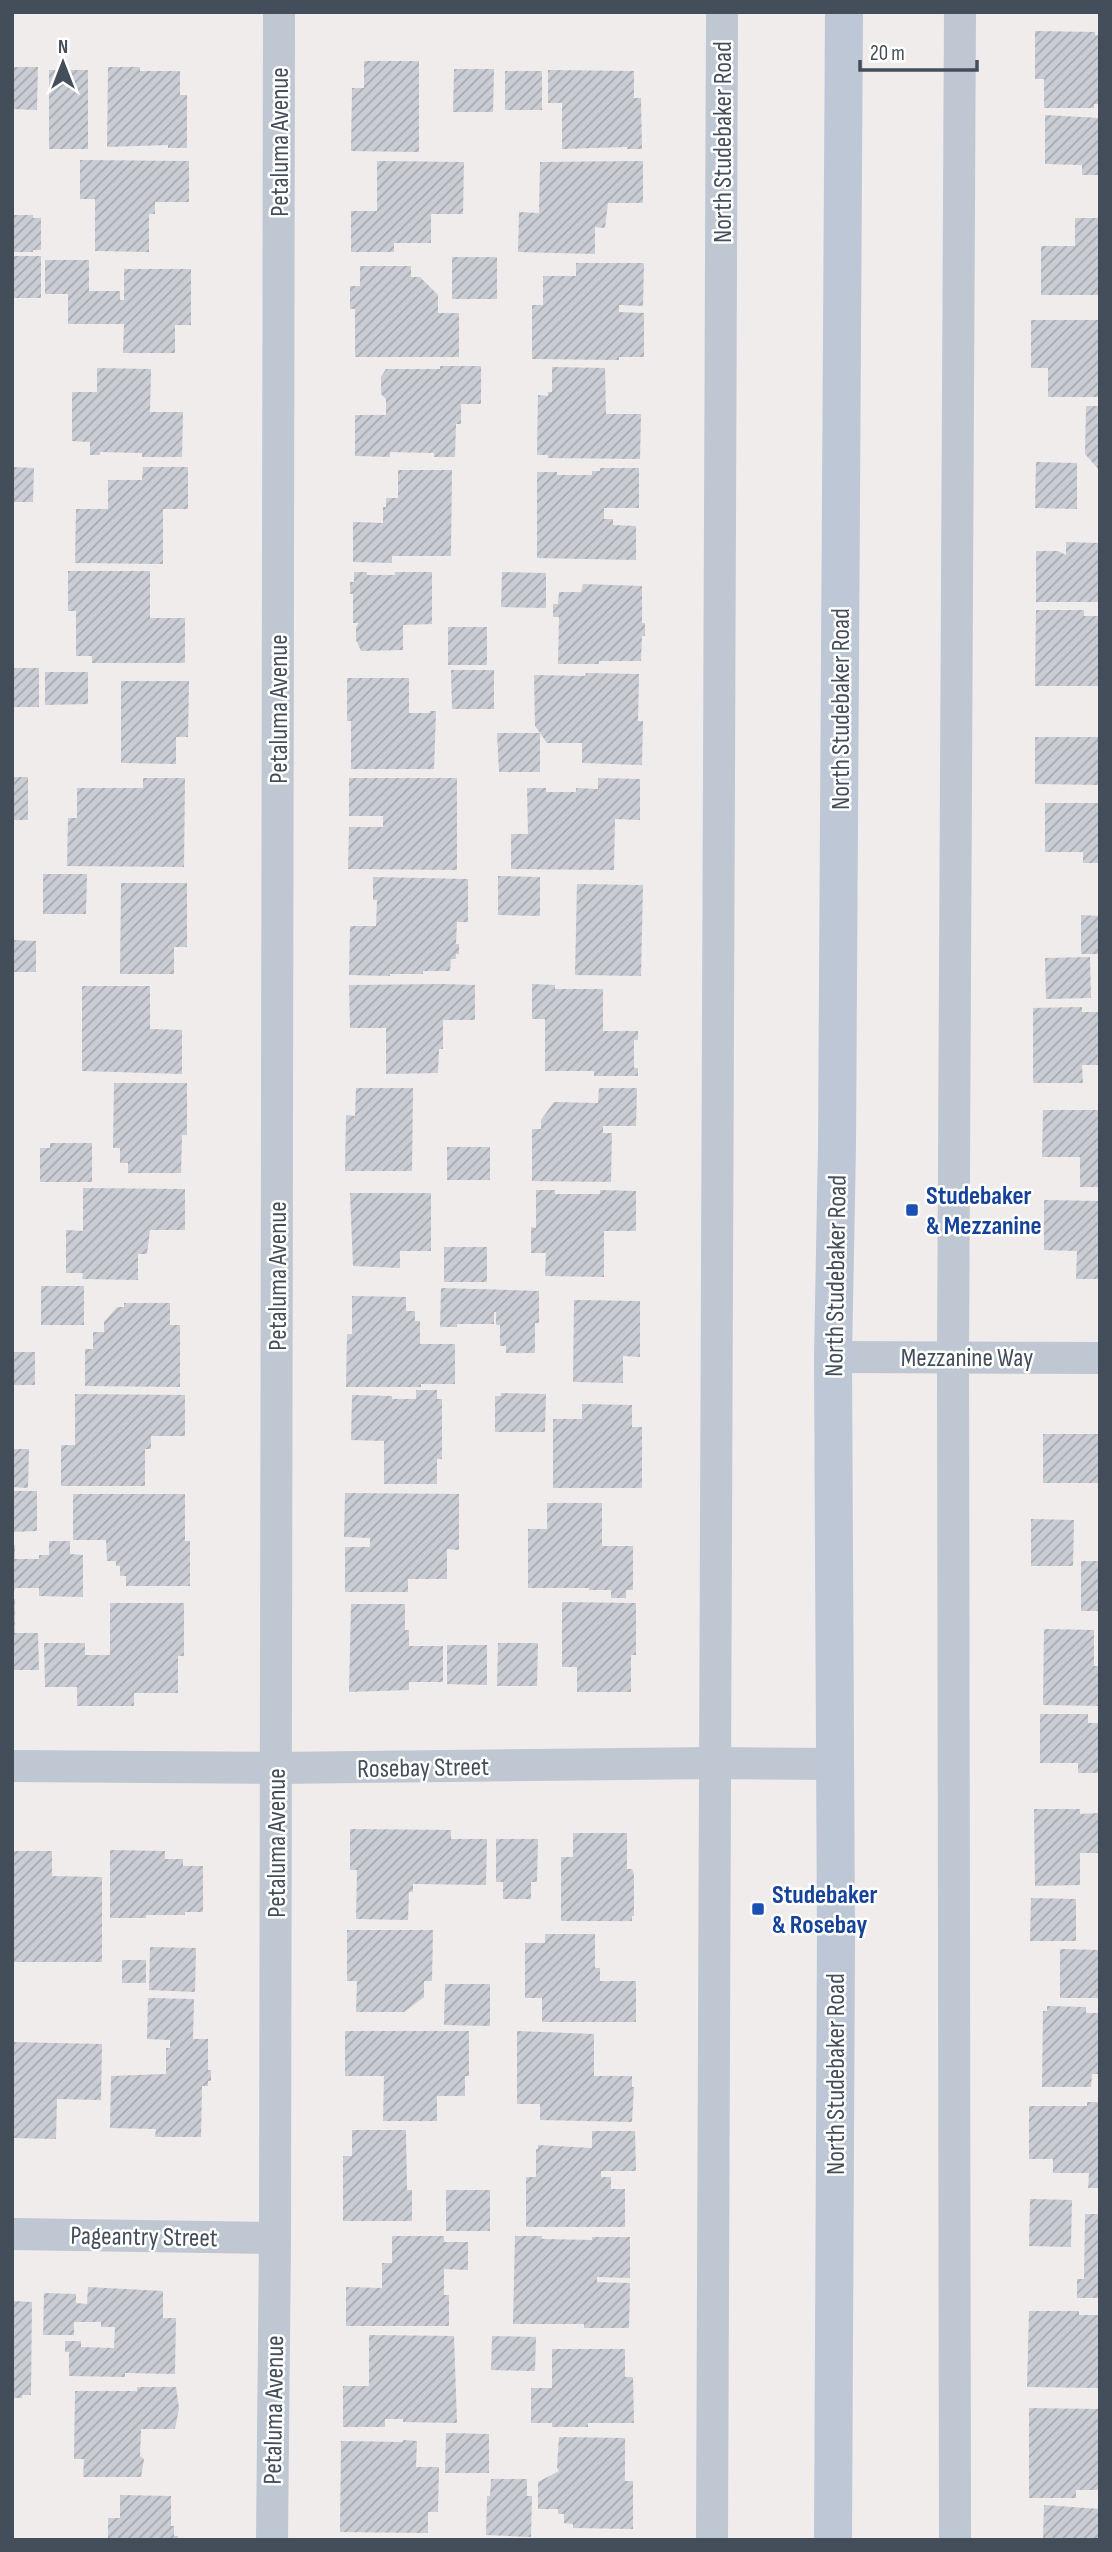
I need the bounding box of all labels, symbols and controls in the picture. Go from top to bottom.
north arrow [28,28,98,98]
scale bar [860,28,977,72]
text: N [58,36,68,59]
street label: North Studebaker Road [708,41,739,243]
text: 20 m [870,41,905,66]
street label: Petaluma Avenue [265,67,296,217]
street label: North Studebaker Road [826,608,857,810]
street label: Petaluma Avenue [264,634,295,784]
street label: North Studebaker Road [819,1175,854,1377]
place label: Studebaker & Mezzanine [926,1181,1042,1242]
street label: Petaluma Avenue [263,1201,294,1351]
marker: Studebaker & Mezzanine [904,1202,920,1218]
street label: Mezzanine Way [901,1343,1033,1374]
street label: Rosebay Street [357,1752,489,1785]
street label: Petaluma Avenue [262,1768,293,1918]
place label: Studebaker & Rosebay [772,1880,878,1941]
marker: Studebaker & Rosebay [750,1901,766,1917]
street label: North Studebaker Road [821,1973,852,2175]
street label: Pageantry Street [70,2221,218,2254]
street label: Petaluma Avenue [258,2335,291,2485]

